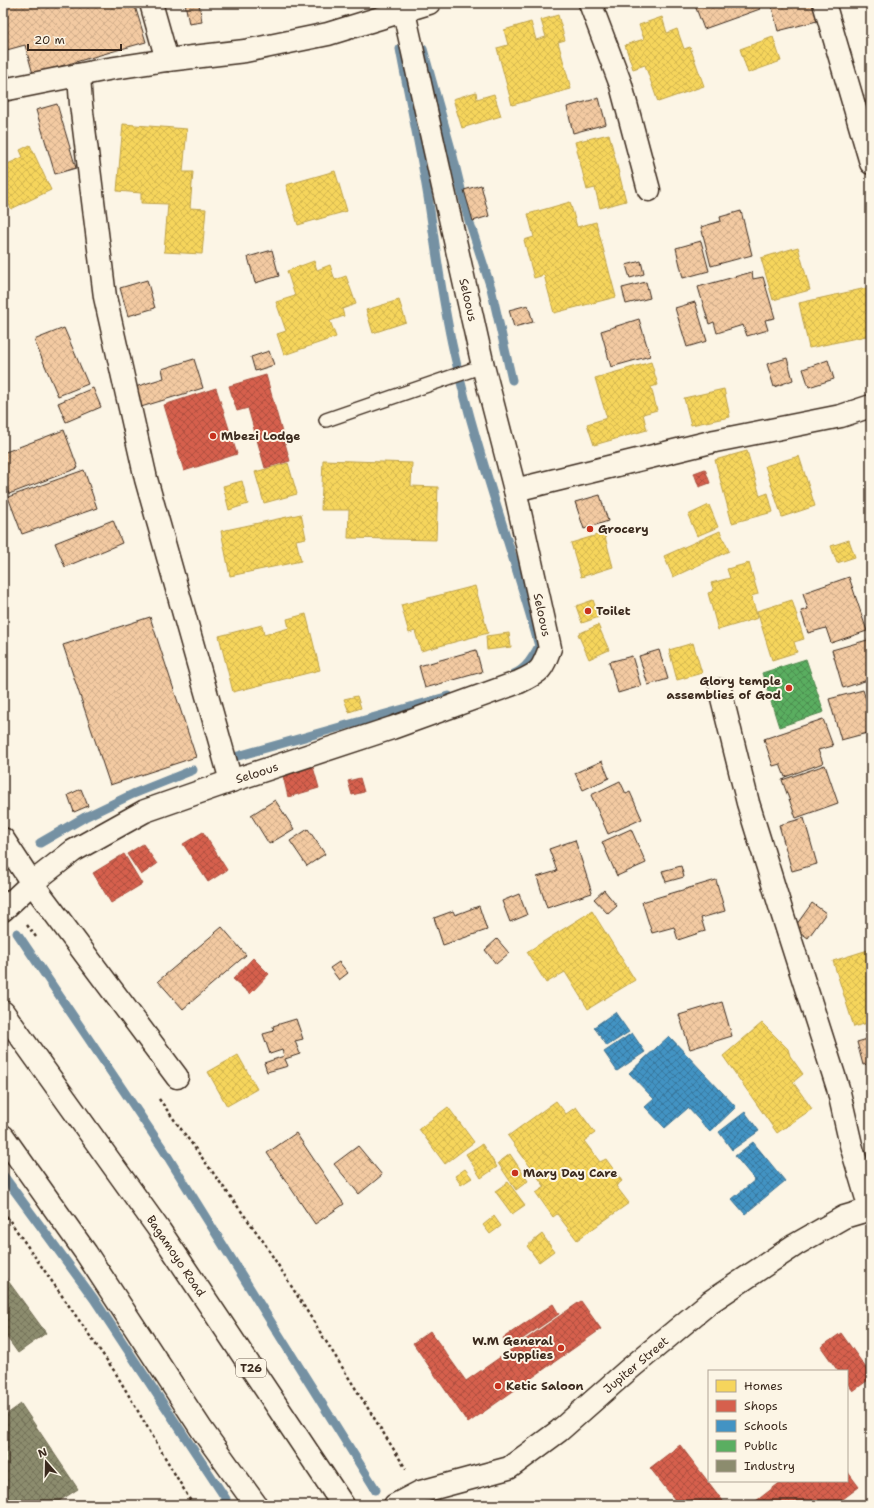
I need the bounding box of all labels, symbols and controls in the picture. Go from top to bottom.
scale bar [28,26,121,52]
text: 20 m [34,32,65,48]
street label: Seloous [455,277,481,323]
place label: Mbezi Lodge [221,428,300,444]
marker: Mbezi Lodge [208,431,218,441]
place label: Grocery [598,521,649,537]
marker: Grocery [585,524,595,534]
street label: Seloous [530,592,554,638]
place label: Toilet [596,603,631,619]
marker: Toilet [583,606,593,616]
place label: Glory temple assemblies of God [666,673,781,703]
marker: Glory temple assemblies of God [784,683,794,693]
street label: Seloous [234,759,280,787]
place label: Mary Day Care [523,1165,617,1181]
marker: Mary Day Care [510,1168,520,1178]
street label: Bagamoyo Road [143,1212,209,1300]
place label: W.M General Supplies [472,1333,553,1363]
street label: Jupiter Street [600,1333,672,1397]
marker: W.M General Supplies [556,1343,566,1353]
road number: T26 [236,1359,266,1377]
legend [708,1370,848,1482]
place label: Ketic Saloon [506,1378,584,1394]
text: Homes [744,1378,783,1394]
marker: Ketic Saloon [493,1381,503,1391]
text: Shops [744,1398,778,1414]
text: Schools [744,1418,788,1434]
text: Public [744,1438,778,1454]
north arrow [26,1442,66,1482]
text: N [36,1444,50,1462]
text: Industry [744,1458,795,1474]

